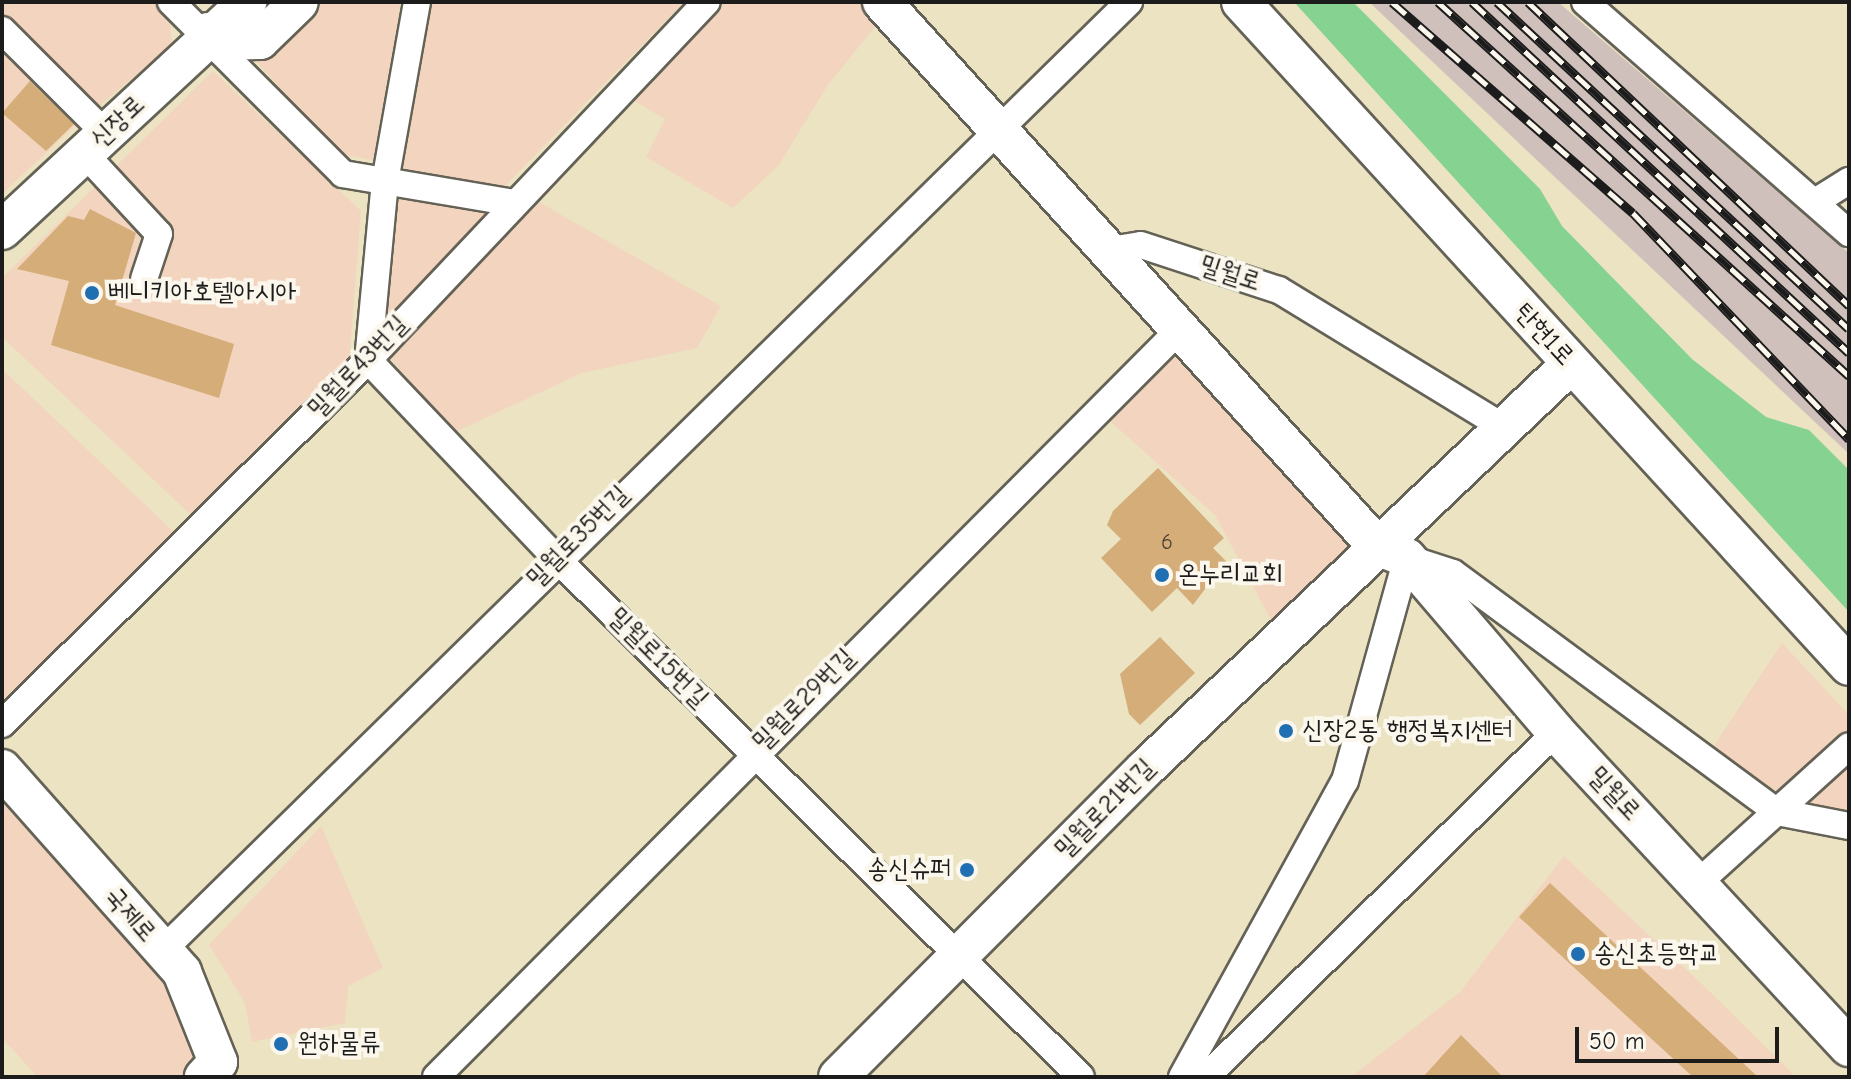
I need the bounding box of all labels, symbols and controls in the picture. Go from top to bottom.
street label: 신장로 [84,89,152,155]
street label: 밀월로 [1195,249,1265,299]
place label: 베니키아호텔아시아 [108,277,296,309]
marker: 베니키아호텔아시아 [83,284,101,302]
street label: 탄현1로 [1508,298,1580,372]
street label: 밀월로43번길 [302,309,414,425]
street label: 밀월로35번길 [520,479,636,595]
house number: 6 [1161,530,1173,556]
place label: 온누리교회 [1178,559,1283,591]
marker: 온누리교회 [1153,566,1171,584]
street label: 밀월로15번길 [601,601,715,715]
street label: 밀월로29번길 [746,642,862,758]
place label: 신장2동 행정복지센터 [1302,715,1513,747]
marker: 신장2동 행정복지센터 [1277,722,1295,740]
street label: 밀월로21번길 [1049,753,1161,865]
street label: 밀월로 [1581,760,1647,828]
place label: 송신슈퍼 [867,854,951,886]
marker: 송신슈퍼 [958,861,976,879]
street label: 국제로 [98,881,162,949]
place label: 송신초등학교 [1594,938,1720,970]
marker: 송신초등학교 [1569,945,1587,963]
scale bar [1579,1011,1783,1061]
text: 50 m [1589,1027,1645,1055]
place label: 원하물류 [297,1028,381,1060]
marker: 원하물류 [272,1035,290,1053]

